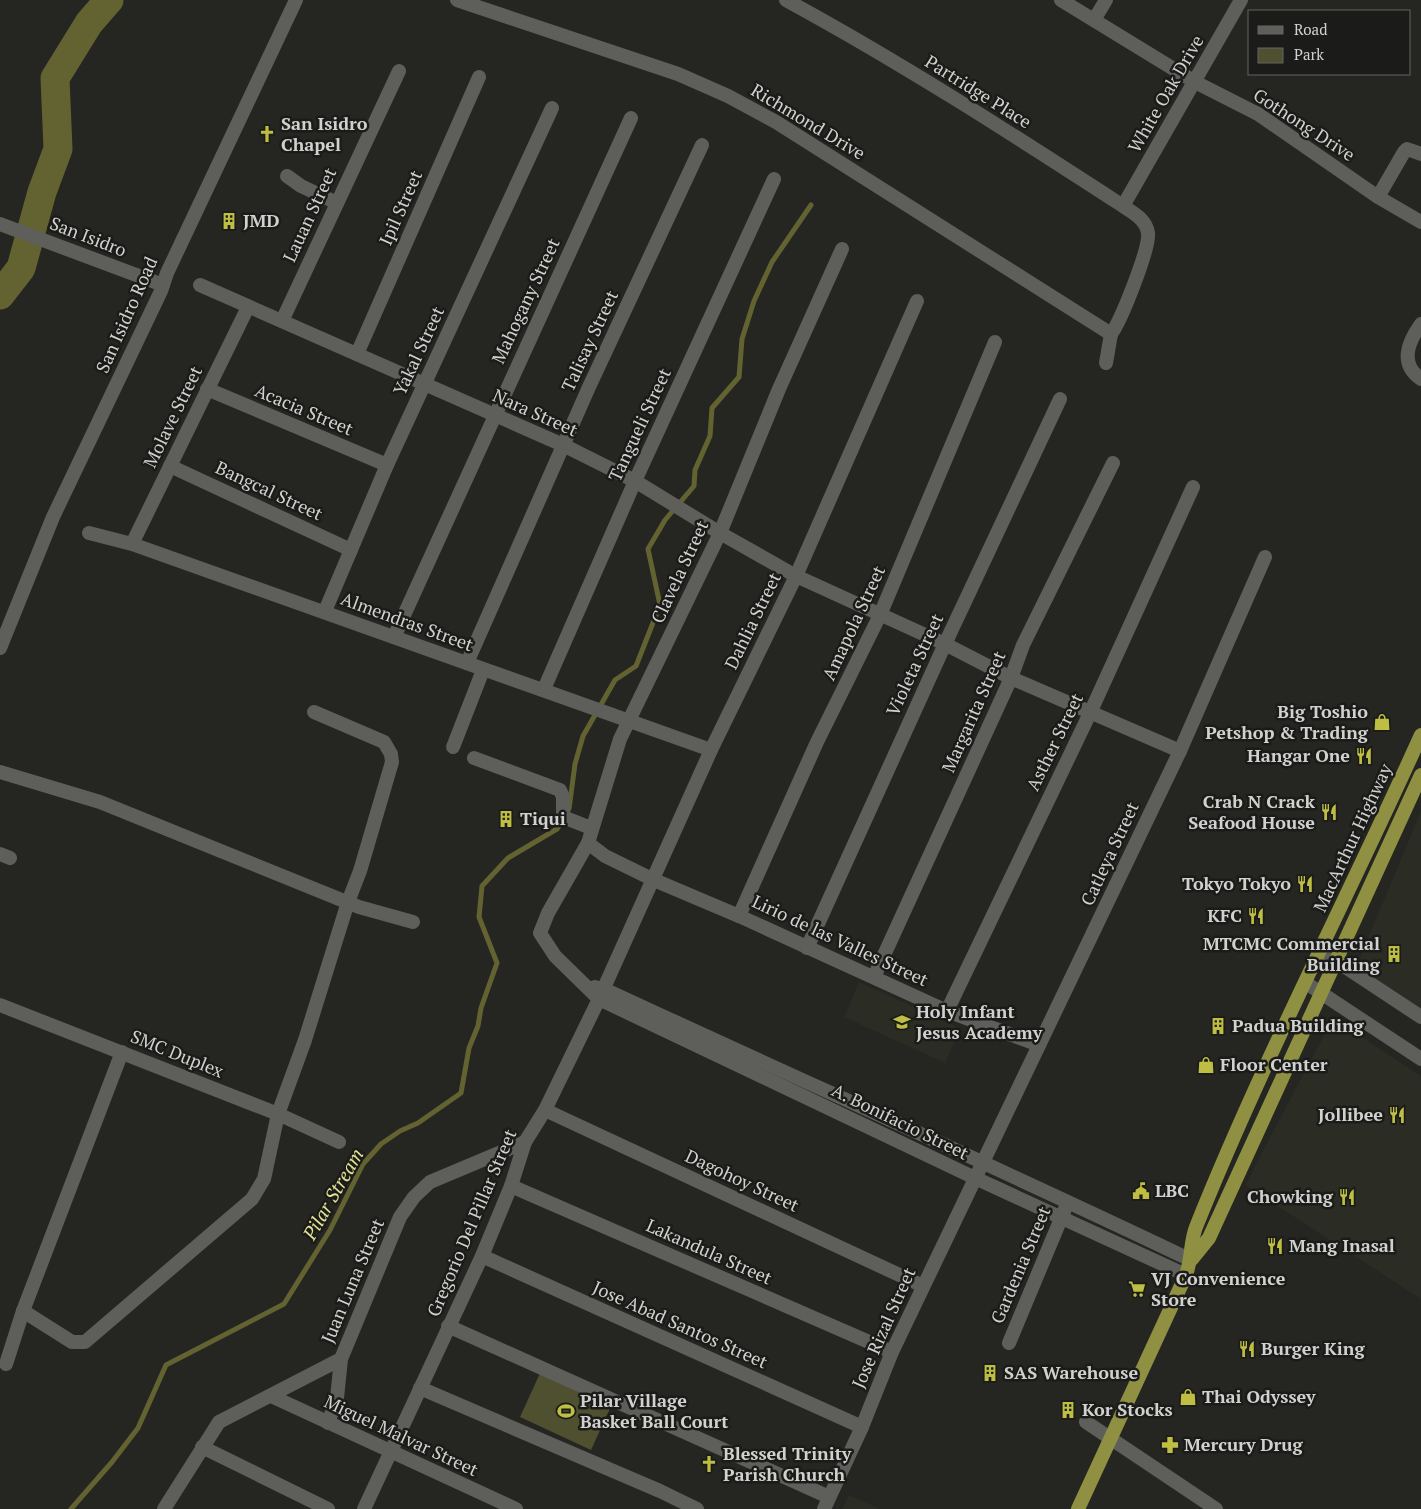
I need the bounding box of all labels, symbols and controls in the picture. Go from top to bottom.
legend [1248,10,1411,75]
text: Road [1294,19,1327,39]
street label: White Oak Drive [1122,30,1209,157]
text: Park [1294,44,1324,64]
street label: Partridge Place [921,49,1036,133]
street label: Richmond Drive [747,78,870,165]
street label: Gothong Drive [1249,82,1360,166]
place label: San Isidro Chapel [281,111,368,156]
church icon: San Isidro Chapel [257,124,277,144]
street label: Lauan Street [277,163,342,266]
street label: Ipil Street [373,166,427,249]
place label: JMD [243,208,280,232]
street label: San Isidro [47,210,130,262]
building icon: JMD [219,211,239,231]
street label: Mahogany Street [485,234,565,367]
street label: San Isidro Road [90,253,162,376]
street label: Talisay Street [555,286,623,395]
street label: Yakal Street [387,302,449,399]
street label: Molave Street [137,361,207,471]
street label: Tangueli Street [602,364,676,485]
street label: Acacia Street [252,378,357,441]
street label: Nara Street [489,383,582,442]
street label: Bangcal Street [212,455,327,526]
street label: Clavela Street [645,516,714,627]
street label: Amapola Street [816,561,890,684]
street label: Dahlia Street [718,568,786,673]
street label: Almendras Street [338,586,477,656]
street label: Violeta Street [880,609,948,720]
street label: Margarita Street [936,647,1011,776]
street label: Asther Street [1020,689,1088,794]
place label: Big Toshio Petshop & Trading [1205,699,1369,744]
shop icon: Big Toshio Petshop & Trading [1372,712,1392,732]
place label: Hangar One [1247,743,1350,767]
restaurant icon: Hangar One [1354,746,1374,766]
street label: MacArthur Highway [1307,759,1397,916]
place label: Crab N Crack Seafood House [1188,789,1315,834]
street label: Catleya Street [1075,797,1144,909]
restaurant icon: Crab N Crack Seafood House [1319,802,1339,822]
place label: Tiqui [520,806,566,830]
building icon: Tiqui [496,809,516,829]
place label: Tokyo Tokyo [1182,871,1291,895]
restaurant icon: Tokyo Tokyo [1295,874,1315,894]
street label: Lirio de las Valles Street [749,889,933,992]
place label: KFC [1207,903,1242,927]
restaurant icon: KFC [1246,906,1266,926]
place label: MTCMC Commercial Building [1203,931,1381,976]
building icon: MTCMC Commercial Building [1384,944,1404,964]
place label: Holy Infant Jesus Academy [916,999,1043,1044]
school or university icon: Holy Infant Jesus Academy [892,1012,912,1032]
place label: Padua Building [1232,1013,1364,1037]
building icon: Padua Building [1208,1016,1228,1036]
street label: SMC Duplex [127,1024,228,1083]
place label: Floor Center [1220,1052,1328,1076]
shop icon: Floor Center [1196,1055,1216,1075]
street label: A. Bonifacio Street [828,1078,973,1165]
place label: Jollibee [1318,1102,1383,1126]
restaurant icon: Jollibee [1387,1105,1407,1125]
street label: Gregorio Del Pillar Street [421,1125,522,1320]
street label: Dagohoy Street [682,1143,803,1217]
water label: Pilar Stream [296,1144,369,1245]
place label: LBC [1155,1178,1189,1202]
public building icon: LBC [1131,1181,1151,1201]
place label: Chowking [1247,1184,1334,1208]
restaurant icon: Chowking [1337,1187,1357,1207]
street label: Gardenia Street [985,1202,1056,1327]
street label: Lakandula Street [643,1213,776,1290]
street label: Juan Luna Street [315,1214,389,1347]
place label: Mang Inasal [1289,1233,1395,1257]
restaurant icon: Mang Inasal [1265,1236,1285,1256]
street label: Jose Rizal Street [846,1263,921,1392]
place label: VJ Convenience Store [1151,1266,1286,1311]
street label: Jose Abad Santos Street [589,1275,772,1374]
supermarket icon: VJ Convenience Store [1127,1279,1147,1299]
place label: Burger King [1261,1336,1365,1360]
restaurant icon: Burger King [1237,1339,1257,1359]
place label: SAS Warehouse [1004,1360,1138,1384]
building icon: SAS Warehouse [980,1363,1000,1383]
place label: Thai Odyssey [1202,1384,1316,1408]
shop icon: Thai Odyssey [1178,1387,1198,1407]
place label: Pilar Village Basket Ball Court [580,1388,728,1433]
street label: Miguel Malvar Street [321,1389,483,1481]
place label: Kor Stocks [1082,1397,1173,1421]
building icon: Kor Stocks [1058,1400,1078,1420]
sports icon: Pilar Village Basket Ball Court [556,1401,576,1421]
place label: Mercury Drug [1184,1432,1304,1456]
pharmacy icon: Mercury Drug [1160,1435,1180,1455]
place label: Blessed Trinity Parish Church [723,1441,852,1486]
church icon: Blessed Trinity Parish Church [699,1454,719,1474]

